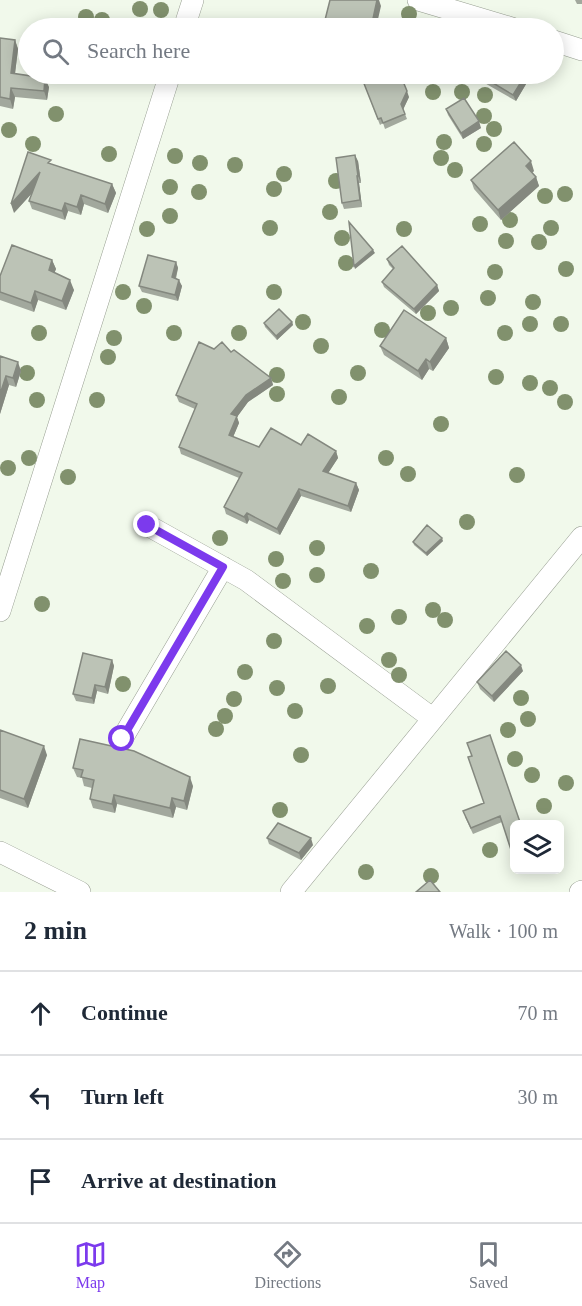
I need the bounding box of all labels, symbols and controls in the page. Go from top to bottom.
search box [18,18,564,84]
icon: search [39,35,72,68]
text: Search here [87,38,190,63]
route end [133,511,159,537]
route start [108,725,134,751]
map controls [510,820,564,874]
button: layers [510,820,564,874]
text: 2 min [24,916,87,945]
text: Walk · 100 m [449,920,558,942]
icon: ahead [24,997,57,1030]
text: Continue [81,1000,168,1025]
text: 70 m [517,1002,558,1024]
icon: left [24,1081,57,1114]
text: Turn left [81,1084,164,1109]
text: 30 m [517,1086,558,1108]
icon: arrive [24,1165,57,1198]
text: Arrive at destination [81,1168,277,1193]
tab: Map [74,1238,107,1292]
tab: Directions [255,1238,321,1292]
tab: Saved [469,1238,508,1292]

